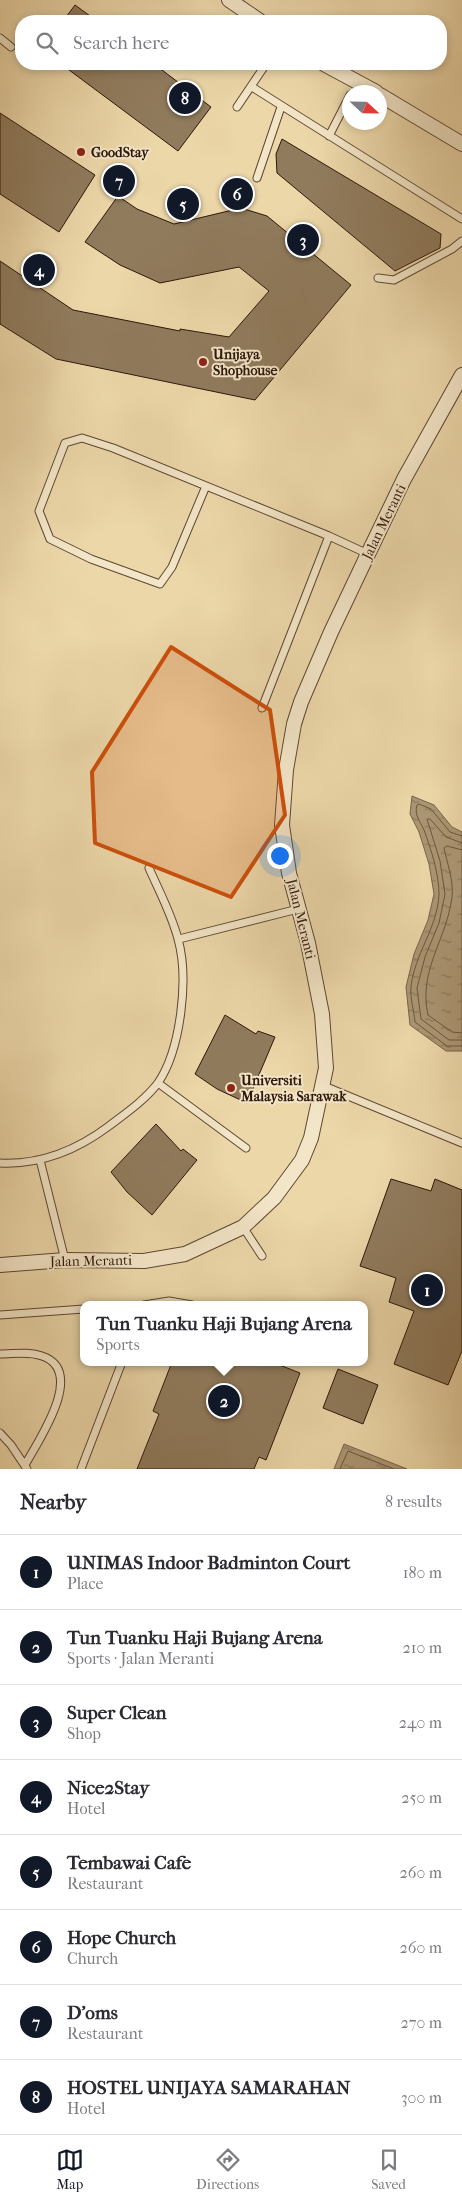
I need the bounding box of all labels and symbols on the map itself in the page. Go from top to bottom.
pin: 8 [169,79,201,117]
north arrow [342,85,387,130]
place label: GoodStay [91,144,150,161]
marker: GoodStay [75,146,87,158]
pin: 7 [103,162,135,200]
pin: 6 [221,175,253,213]
pin: 5 [167,185,199,223]
pin: 3 [287,221,319,259]
pin: 4 [23,251,55,289]
place label: Unijaya Shophouse [212,346,277,379]
marker: Unijaya Shophouse [197,356,209,368]
street label: Jalan Meranti [358,481,410,564]
your location [267,843,293,869]
street label: Jalan Meranti [283,876,319,961]
place label: Universiti Malaysia Sarawak [240,1072,347,1105]
marker: Universiti Malaysia Sarawak [225,1082,237,1094]
street label: Jalan Meranti [49,1252,132,1270]
pin: 1 [411,1271,443,1309]
pin: 2 [208,1382,240,1420]

